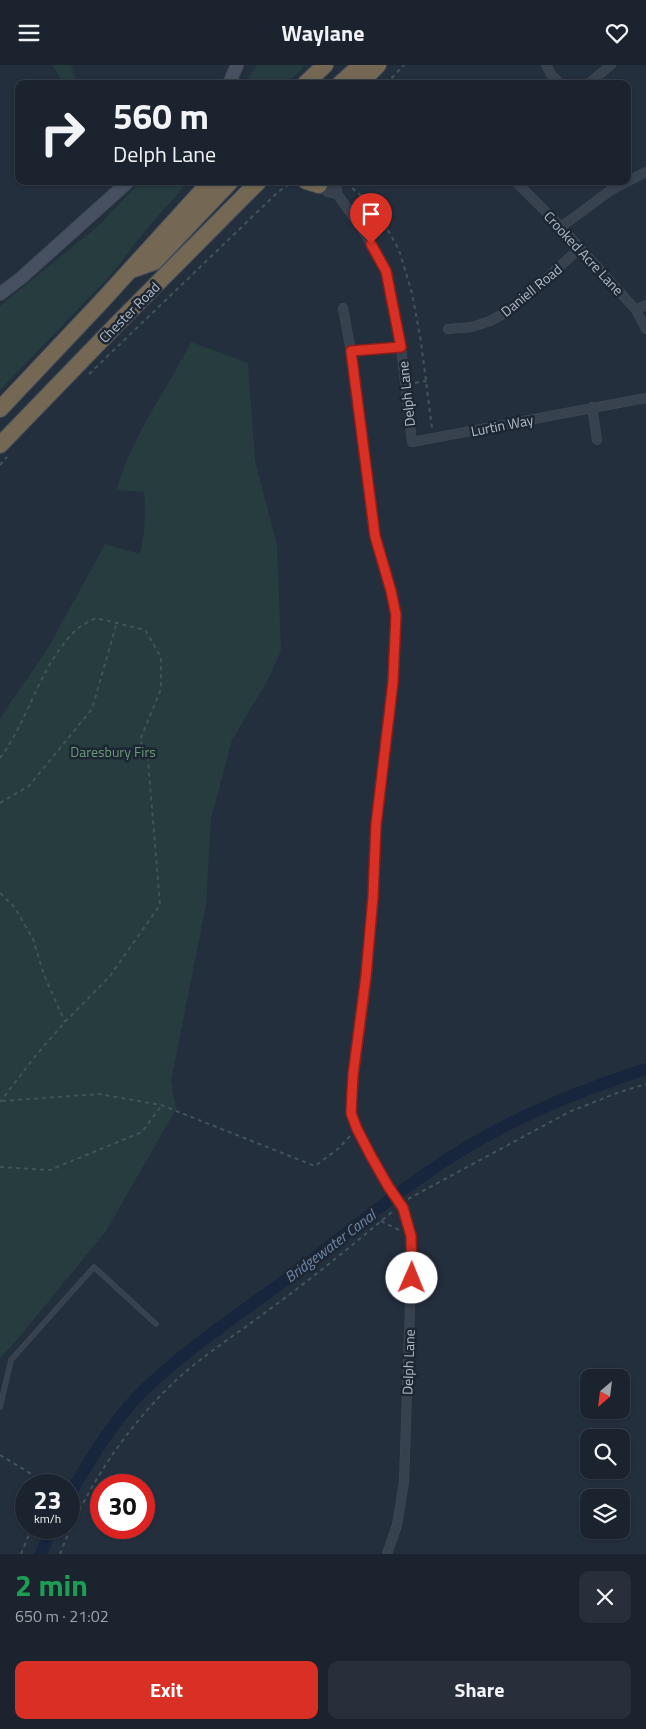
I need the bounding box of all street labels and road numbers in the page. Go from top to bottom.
street label: Crooked Acre Lane [539,206,629,300]
street label: Daniell Road [496,259,566,321]
street label: Chester Road [94,277,164,347]
street label: Delph Lane [392,360,420,428]
street label: Lurtin Way [469,409,535,441]
street label: Delph Lane [396,1329,420,1395]

